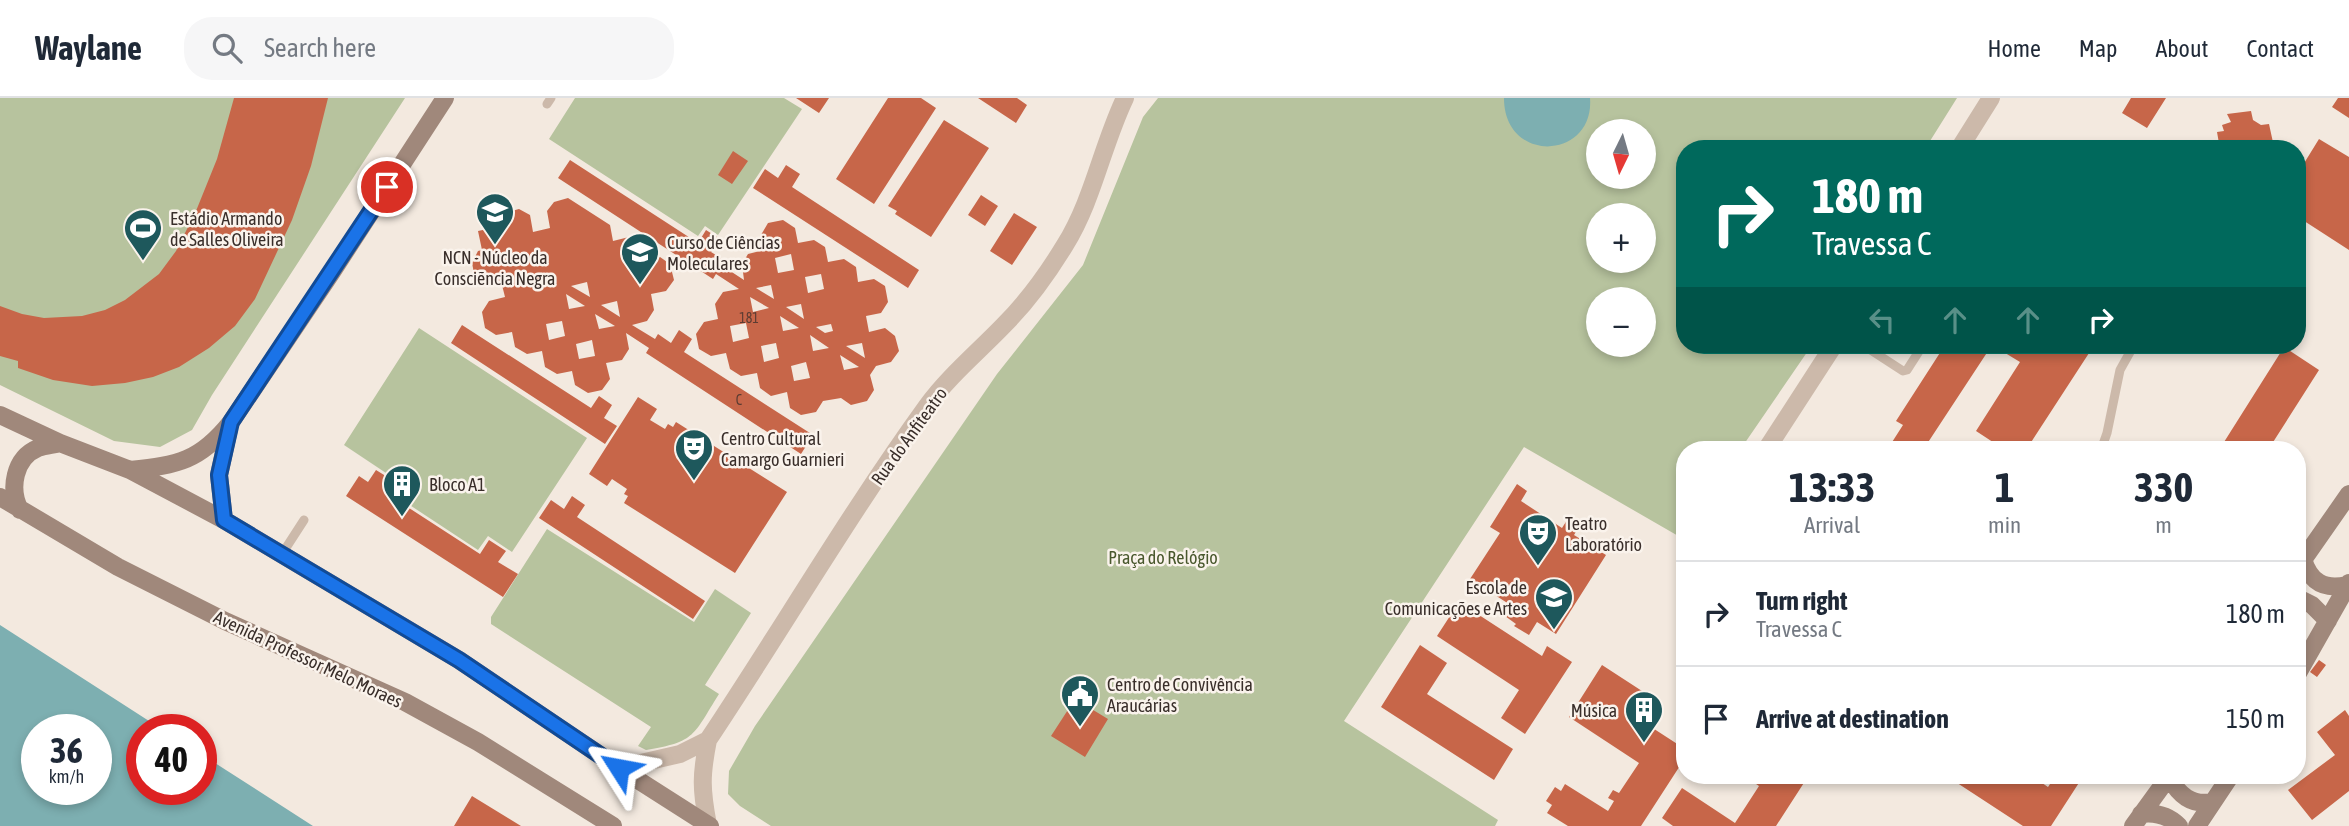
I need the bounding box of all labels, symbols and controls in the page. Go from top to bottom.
search box [184,17,674,80]
text: Waylane [35,29,142,67]
icon: search [208,29,246,67]
text: Search here [264,33,376,63]
text: Home [1987,35,2041,62]
text: Map [2079,35,2117,62]
text: About [2155,35,2208,62]
text: Contact [2246,35,2314,62]
north arrow [1586,119,1656,189]
map controls [1586,119,1656,357]
pin [357,157,417,217]
text: 180 m [1812,167,1923,223]
icon: arrive [368,168,406,206]
icon: right [1697,168,1788,259]
school or university icon: NCN - Núcleo da Consciẽncia Negra [474,191,516,246]
button: + [1586,203,1656,273]
sports icon: Estádio Armando de Salles Oliveira [122,207,164,262]
place label: Estádio Armando de Salles Oliveira [170,208,284,250]
text: Travessa C [1812,225,1931,262]
school or university icon: Curso de Ciências Moleculares [619,231,661,286]
place label: Curso de Ciências Moleculares [667,232,780,274]
place label: NCN - Núcleo da Consciẽncia Negra [435,247,555,289]
button: − [1586,287,1656,357]
icon: left [1863,301,1901,339]
icon: ahead [1936,301,1974,339]
icon: ahead [2009,301,2047,339]
icon: right [2082,301,2120,339]
house number: 181 [739,310,759,326]
street label: Rua do Anfiteatro [867,383,951,489]
house number: C [736,392,743,408]
theatre icon: Centro Cultural Camargo Guarnieri [673,427,715,482]
place label: Centro Cultural Camargo Guarnieri [721,428,844,470]
building icon: Bloco A1 [381,463,423,518]
text: 13:33 [1789,463,1875,511]
text: 1 [1995,463,2014,511]
text: 330 [2134,463,2193,511]
place label: Bloco A1 [429,474,485,495]
theatre icon: Teatro Laboratório [1517,512,1559,567]
text: Arrival [1804,512,1860,538]
text: min [1988,512,2021,538]
text: m [2155,512,2172,538]
place label: Teatro Laboratório [1565,513,1642,555]
park label: Praça do Relógio [1108,547,1218,568]
school or university icon: Escola de Comunicações e Artes [1533,576,1575,631]
place label: Escola de Comunicações e Artes [1385,577,1527,619]
text: Turn right [1756,586,1847,616]
icon: right [1697,595,1735,633]
text: 180 m [2226,599,2285,629]
street label: Avenida Professor Melo Moraes [211,606,405,712]
text: Travessa C [1756,616,1842,642]
public building icon: Centro de Convivência Araucárias [1059,673,1101,728]
place label: Centro de Convivência Araucárias [1107,674,1253,716]
building icon: Música [1623,689,1665,744]
place label: Música [1571,700,1617,721]
icon: arrive [1697,700,1735,738]
text: Arrive at destination [1756,704,1949,734]
text: 150 m [2226,704,2285,734]
speed limit sign: 40 [126,714,217,805]
text: 36 [50,730,83,770]
position arrow [582,731,656,805]
text: km/h [49,766,84,787]

